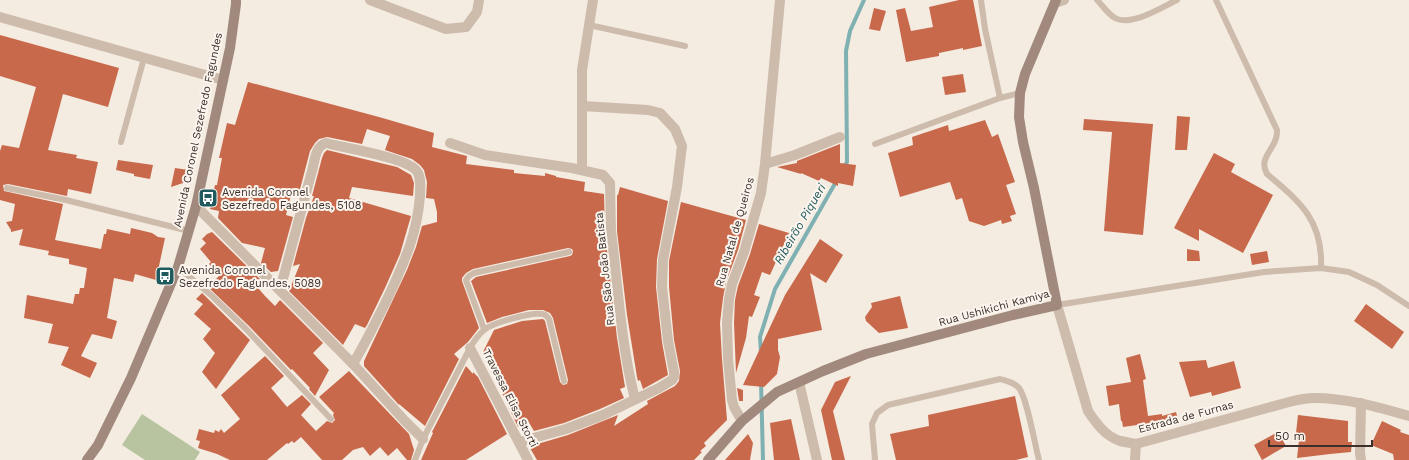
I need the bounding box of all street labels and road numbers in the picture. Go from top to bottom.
street label: Avenida Coronel Sezefredo Fagundes [171,31,225,229]
street label: Rua Natal de Queiros [713,176,757,288]
street label: Rua São João Batista [593,212,617,326]
street label: Rua Ushikichi Kamiya [937,287,1051,329]
street label: Travessa Elisa Storti [480,347,540,449]
street label: Estrada de Furnas [1137,398,1235,436]

